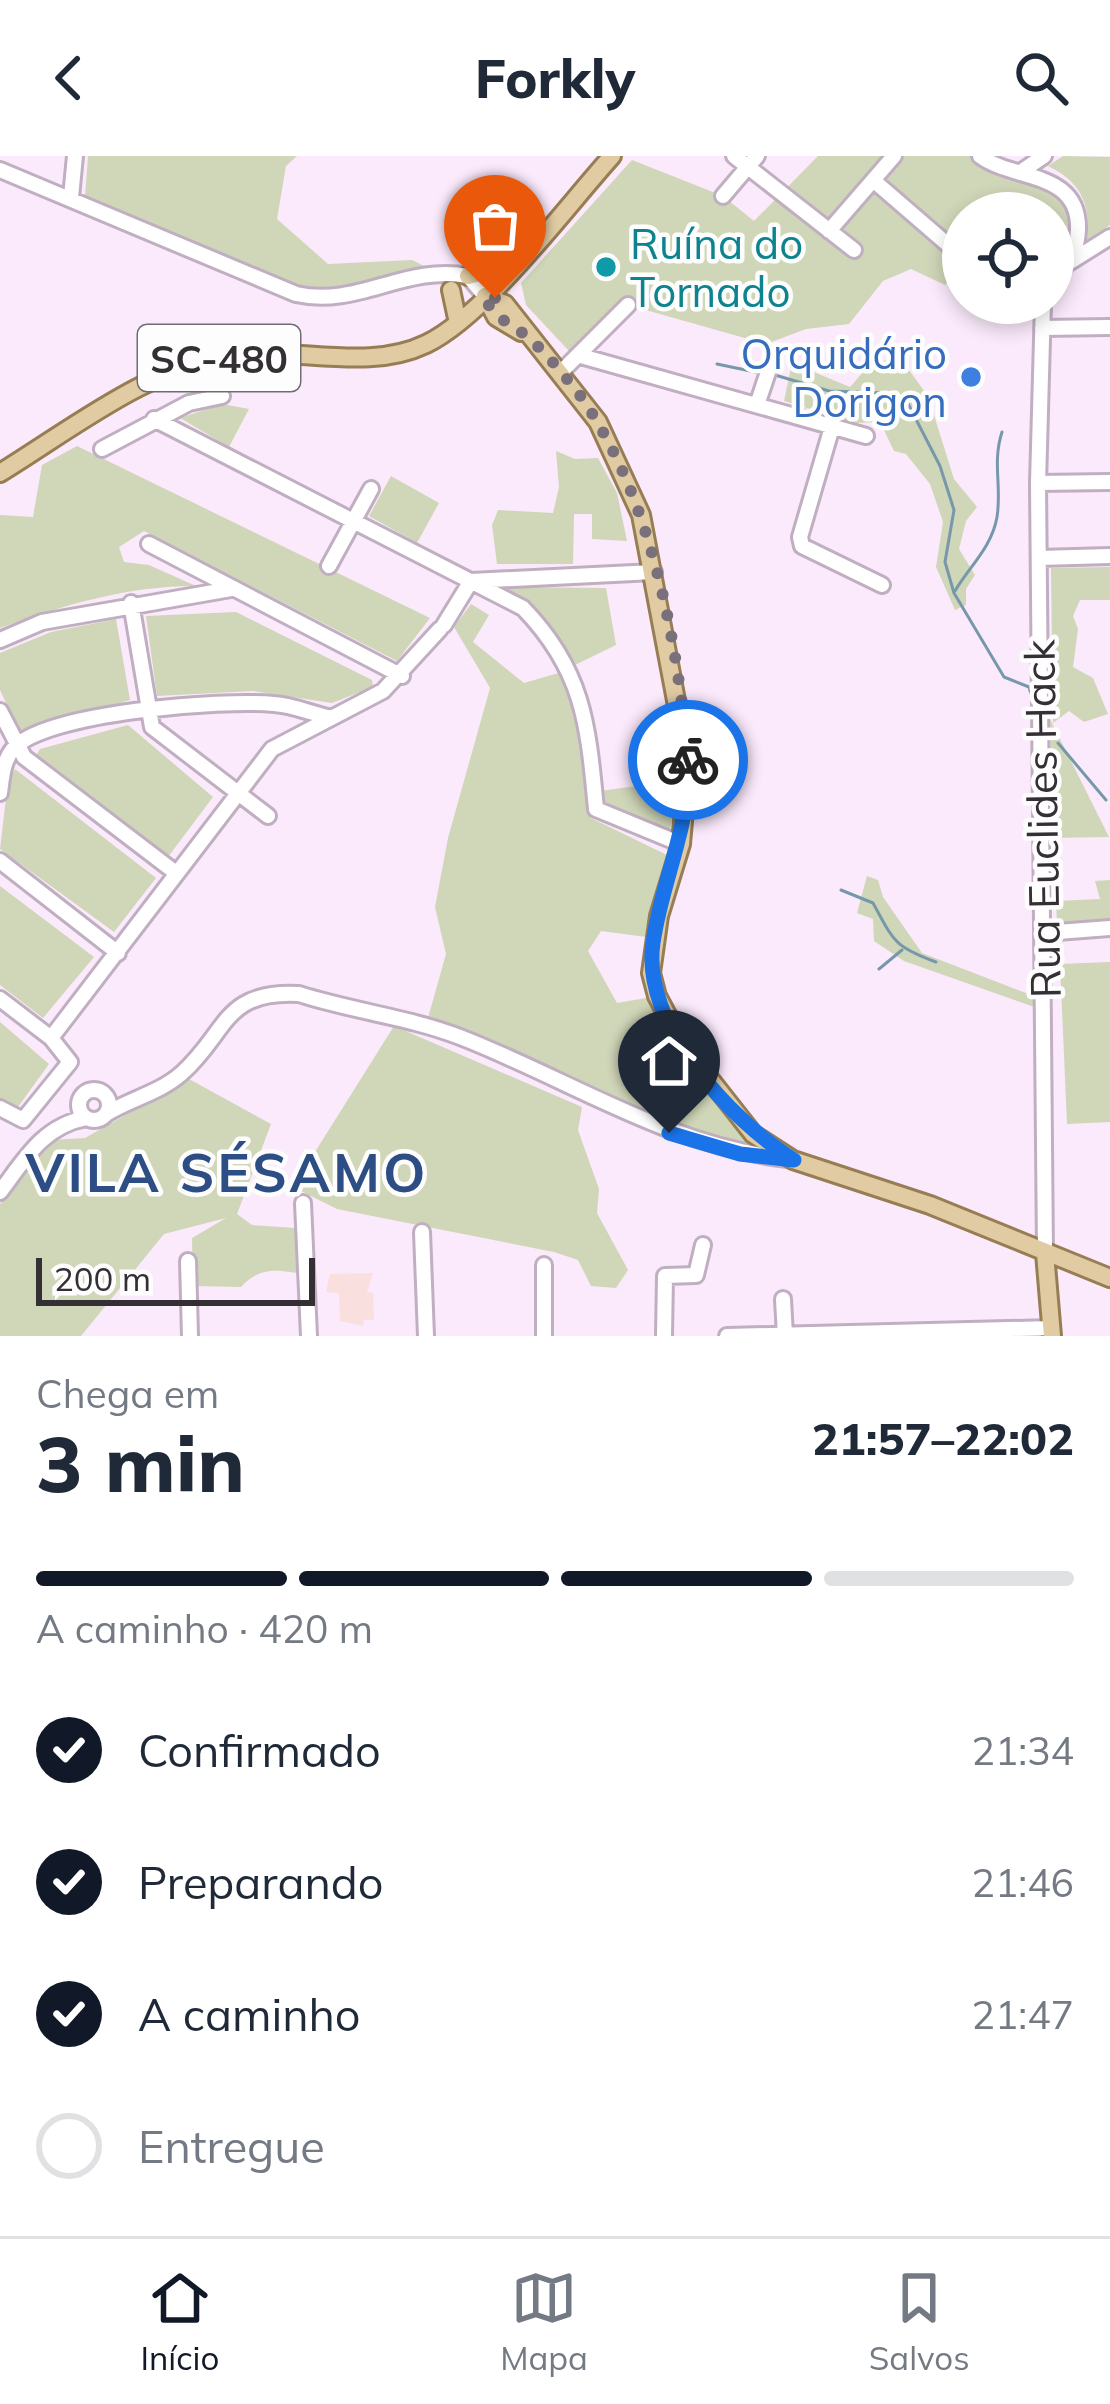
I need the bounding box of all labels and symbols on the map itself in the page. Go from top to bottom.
pin [444,175,546,298]
place label: Ruína do Tornado [630,217,803,318]
marker: Ruína do Tornado [593,254,619,280]
road number: SC-480 [138,325,300,391]
place label: Orquidário Dorigon [741,327,947,428]
marker: Orquidário Dorigon [958,364,984,390]
street label: Rua Euclides Hack [1012,639,1072,999]
courier [628,700,748,820]
pin [618,1010,720,1133]
district label: VILA SÉSAMO [25,1138,428,1206]
scale bar [36,1252,315,1305]

